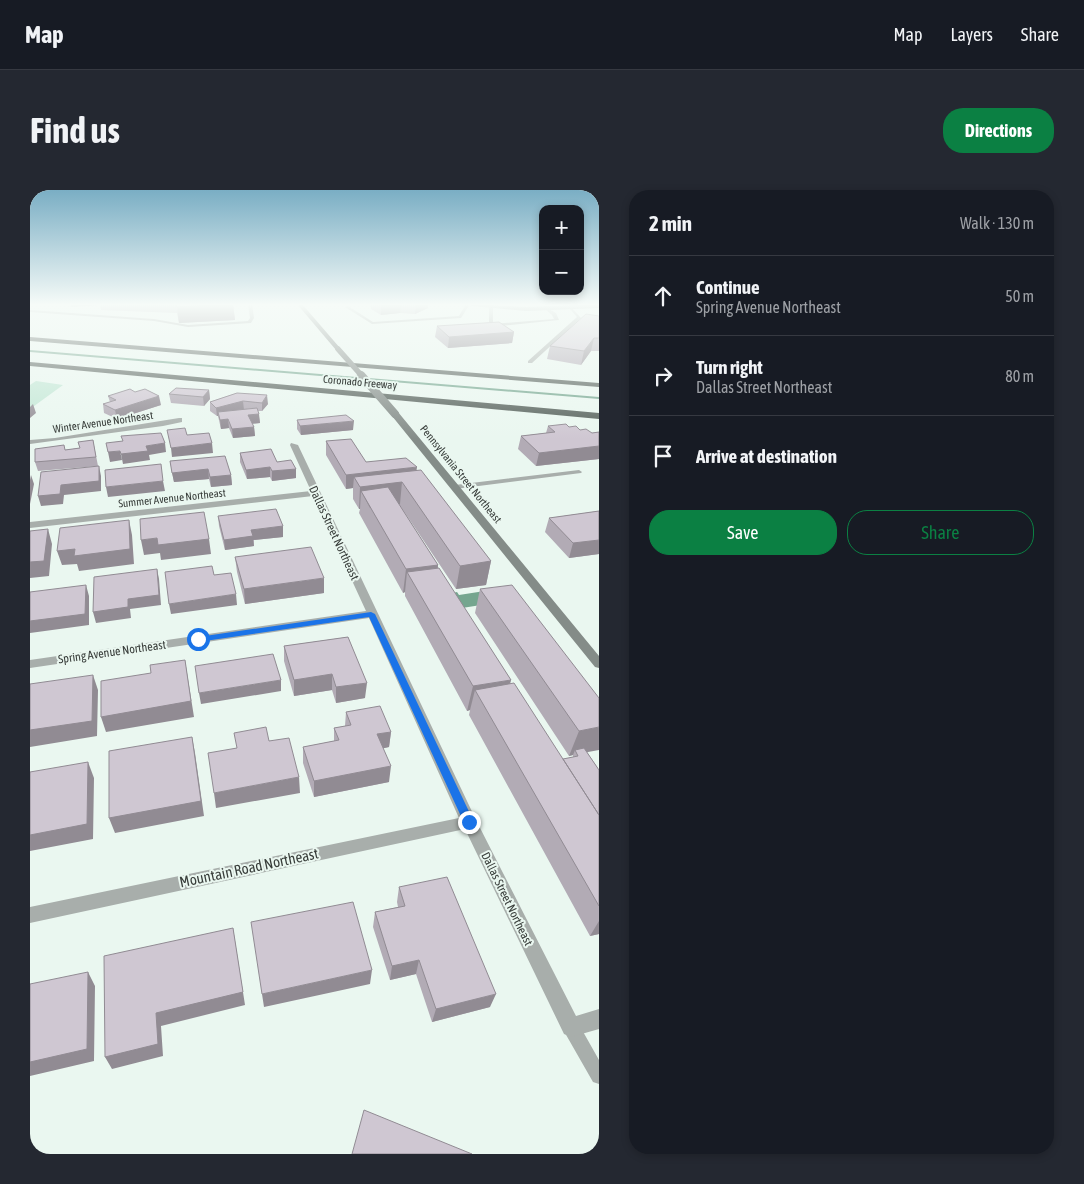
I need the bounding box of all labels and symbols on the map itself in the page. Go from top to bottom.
street label: Coronado Freeway [322,373,398,391]
street label: Winter Avenue Northeast [52,409,154,435]
street label: Pennsylvania Street Northeast [418,423,504,525]
street label: Dallas Street Northeast [306,484,362,583]
street label: Summer Avenue Northeast [118,486,226,510]
route start [187,628,210,651]
street label: Spring Avenue Northeast [57,637,167,666]
route end [458,811,481,834]
street label: Mountain Road Northeast [178,844,320,891]
street label: Dallas Street Northeast [478,850,536,948]

